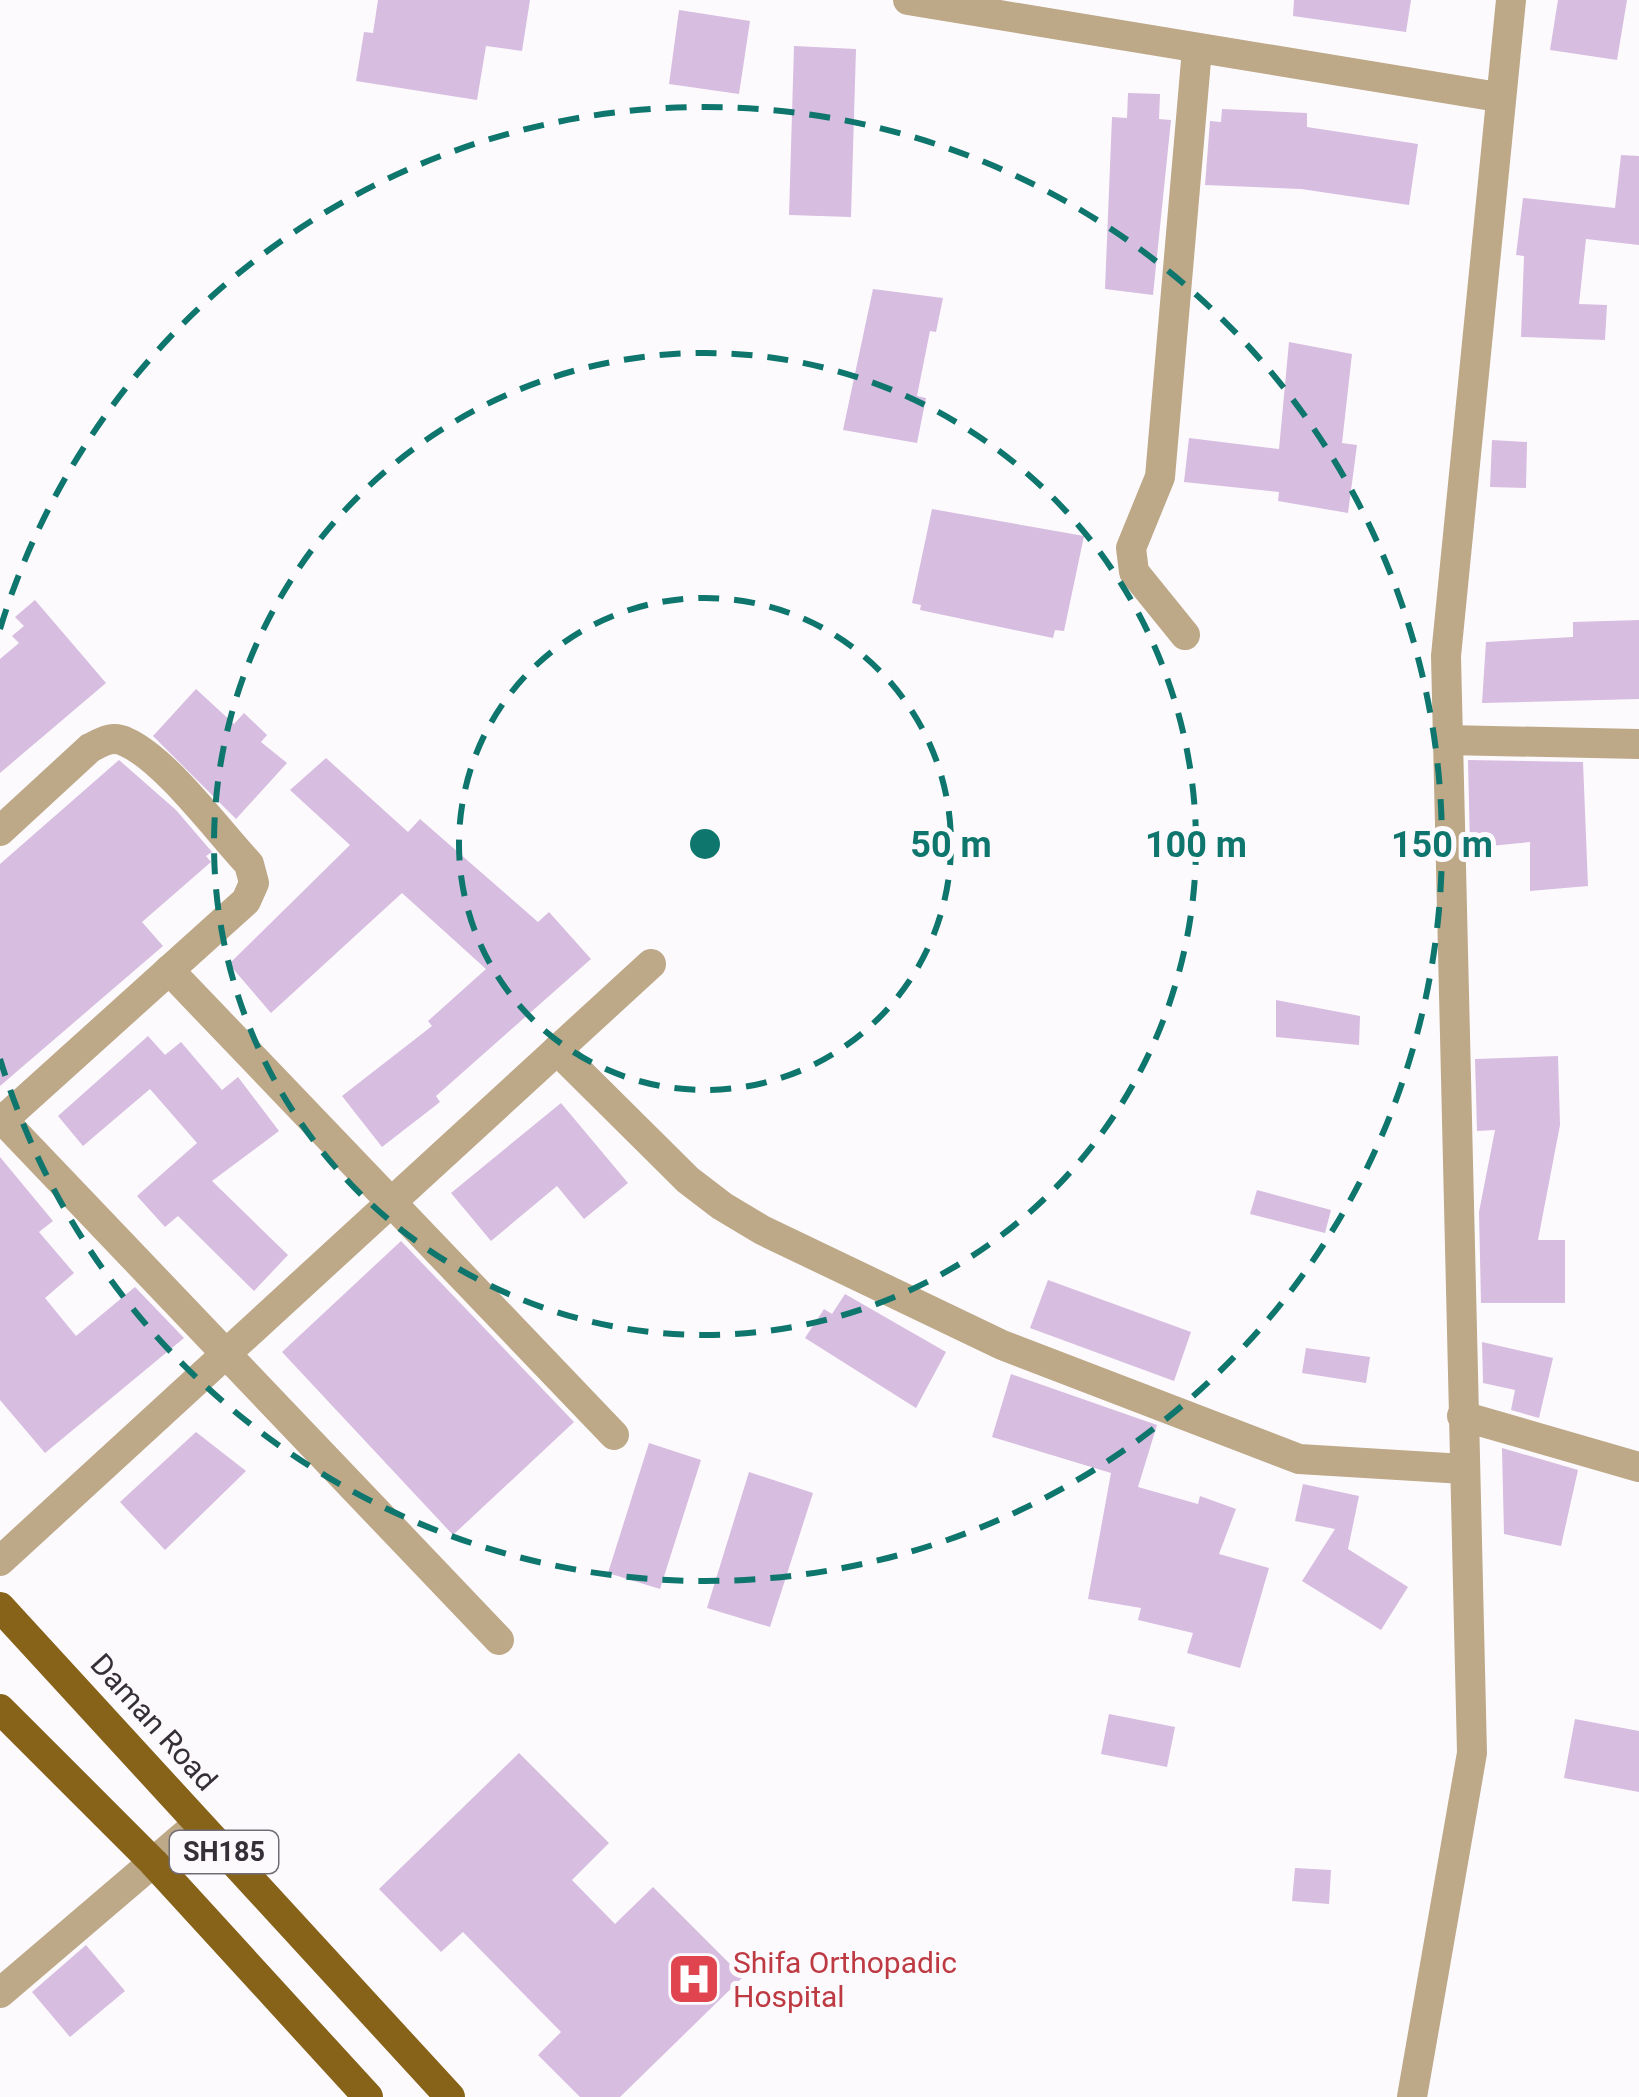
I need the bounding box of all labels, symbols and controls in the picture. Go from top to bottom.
centre of rings [684,823,726,865]
text: 50 m [910,824,992,866]
text: 100 m [1145,824,1247,866]
text: 150 m [1391,824,1493,866]
street label: Daman Road [84,1647,224,1797]
road number: SH185 [170,1831,278,1873]
place label: Shifa Orthopadic Hospital [733,1945,957,2014]
hospital icon: Shifa Orthopadic Hospital [666,1951,722,2007]

